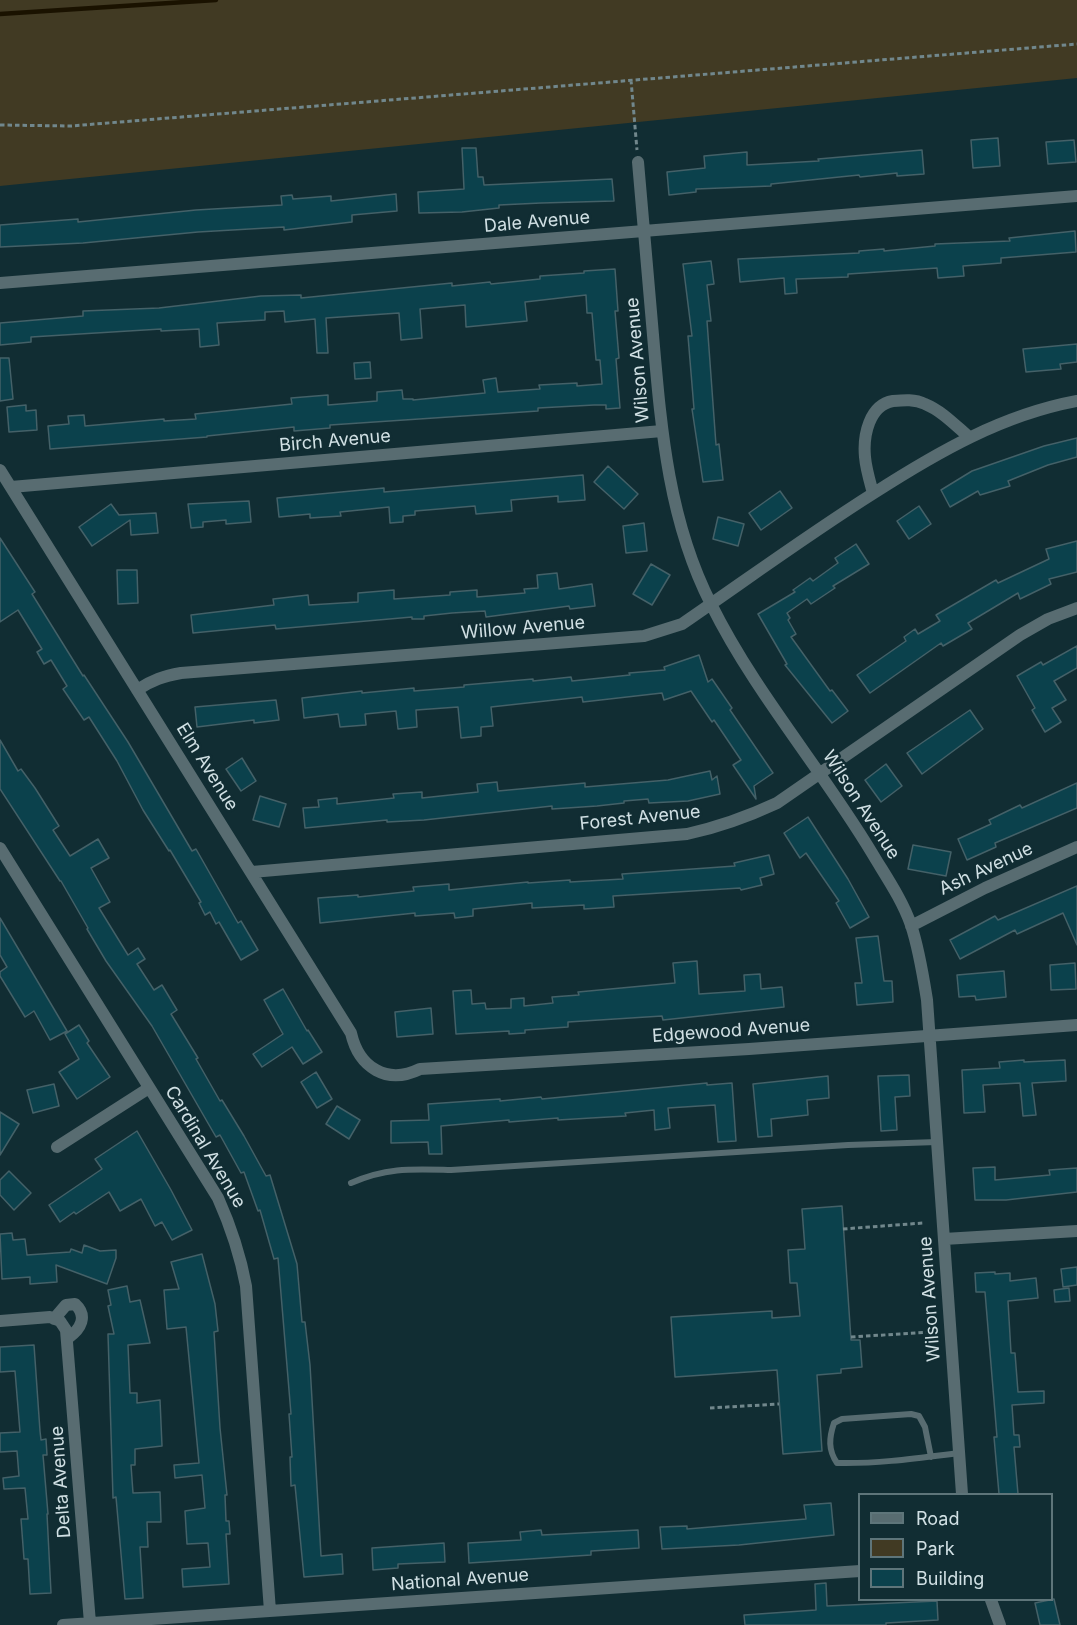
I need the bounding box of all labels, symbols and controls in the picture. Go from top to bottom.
street label: Dale Avenue [483,207,591,237]
street label: Wilson Avenue [622,296,654,424]
street label: Birch Avenue [278,425,392,457]
street label: Willow Avenue [460,612,586,644]
street label: Elm Avenue [172,719,242,815]
street label: Wilson Avenue [818,746,904,864]
street label: Forest Avenue [579,801,701,835]
street label: Ash Avenue [936,838,1036,900]
street label: Edgewood Avenue [651,1015,811,1047]
street label: Cardinal Avenue [160,1082,250,1212]
street label: Wilson Avenue [915,1236,945,1362]
street label: Delta Avenue [46,1425,76,1539]
legend [858,1493,1053,1601]
text: Road [916,1508,959,1529]
text: Park [916,1538,955,1559]
street label: National Avenue [390,1564,530,1596]
text: Building [916,1568,984,1589]

